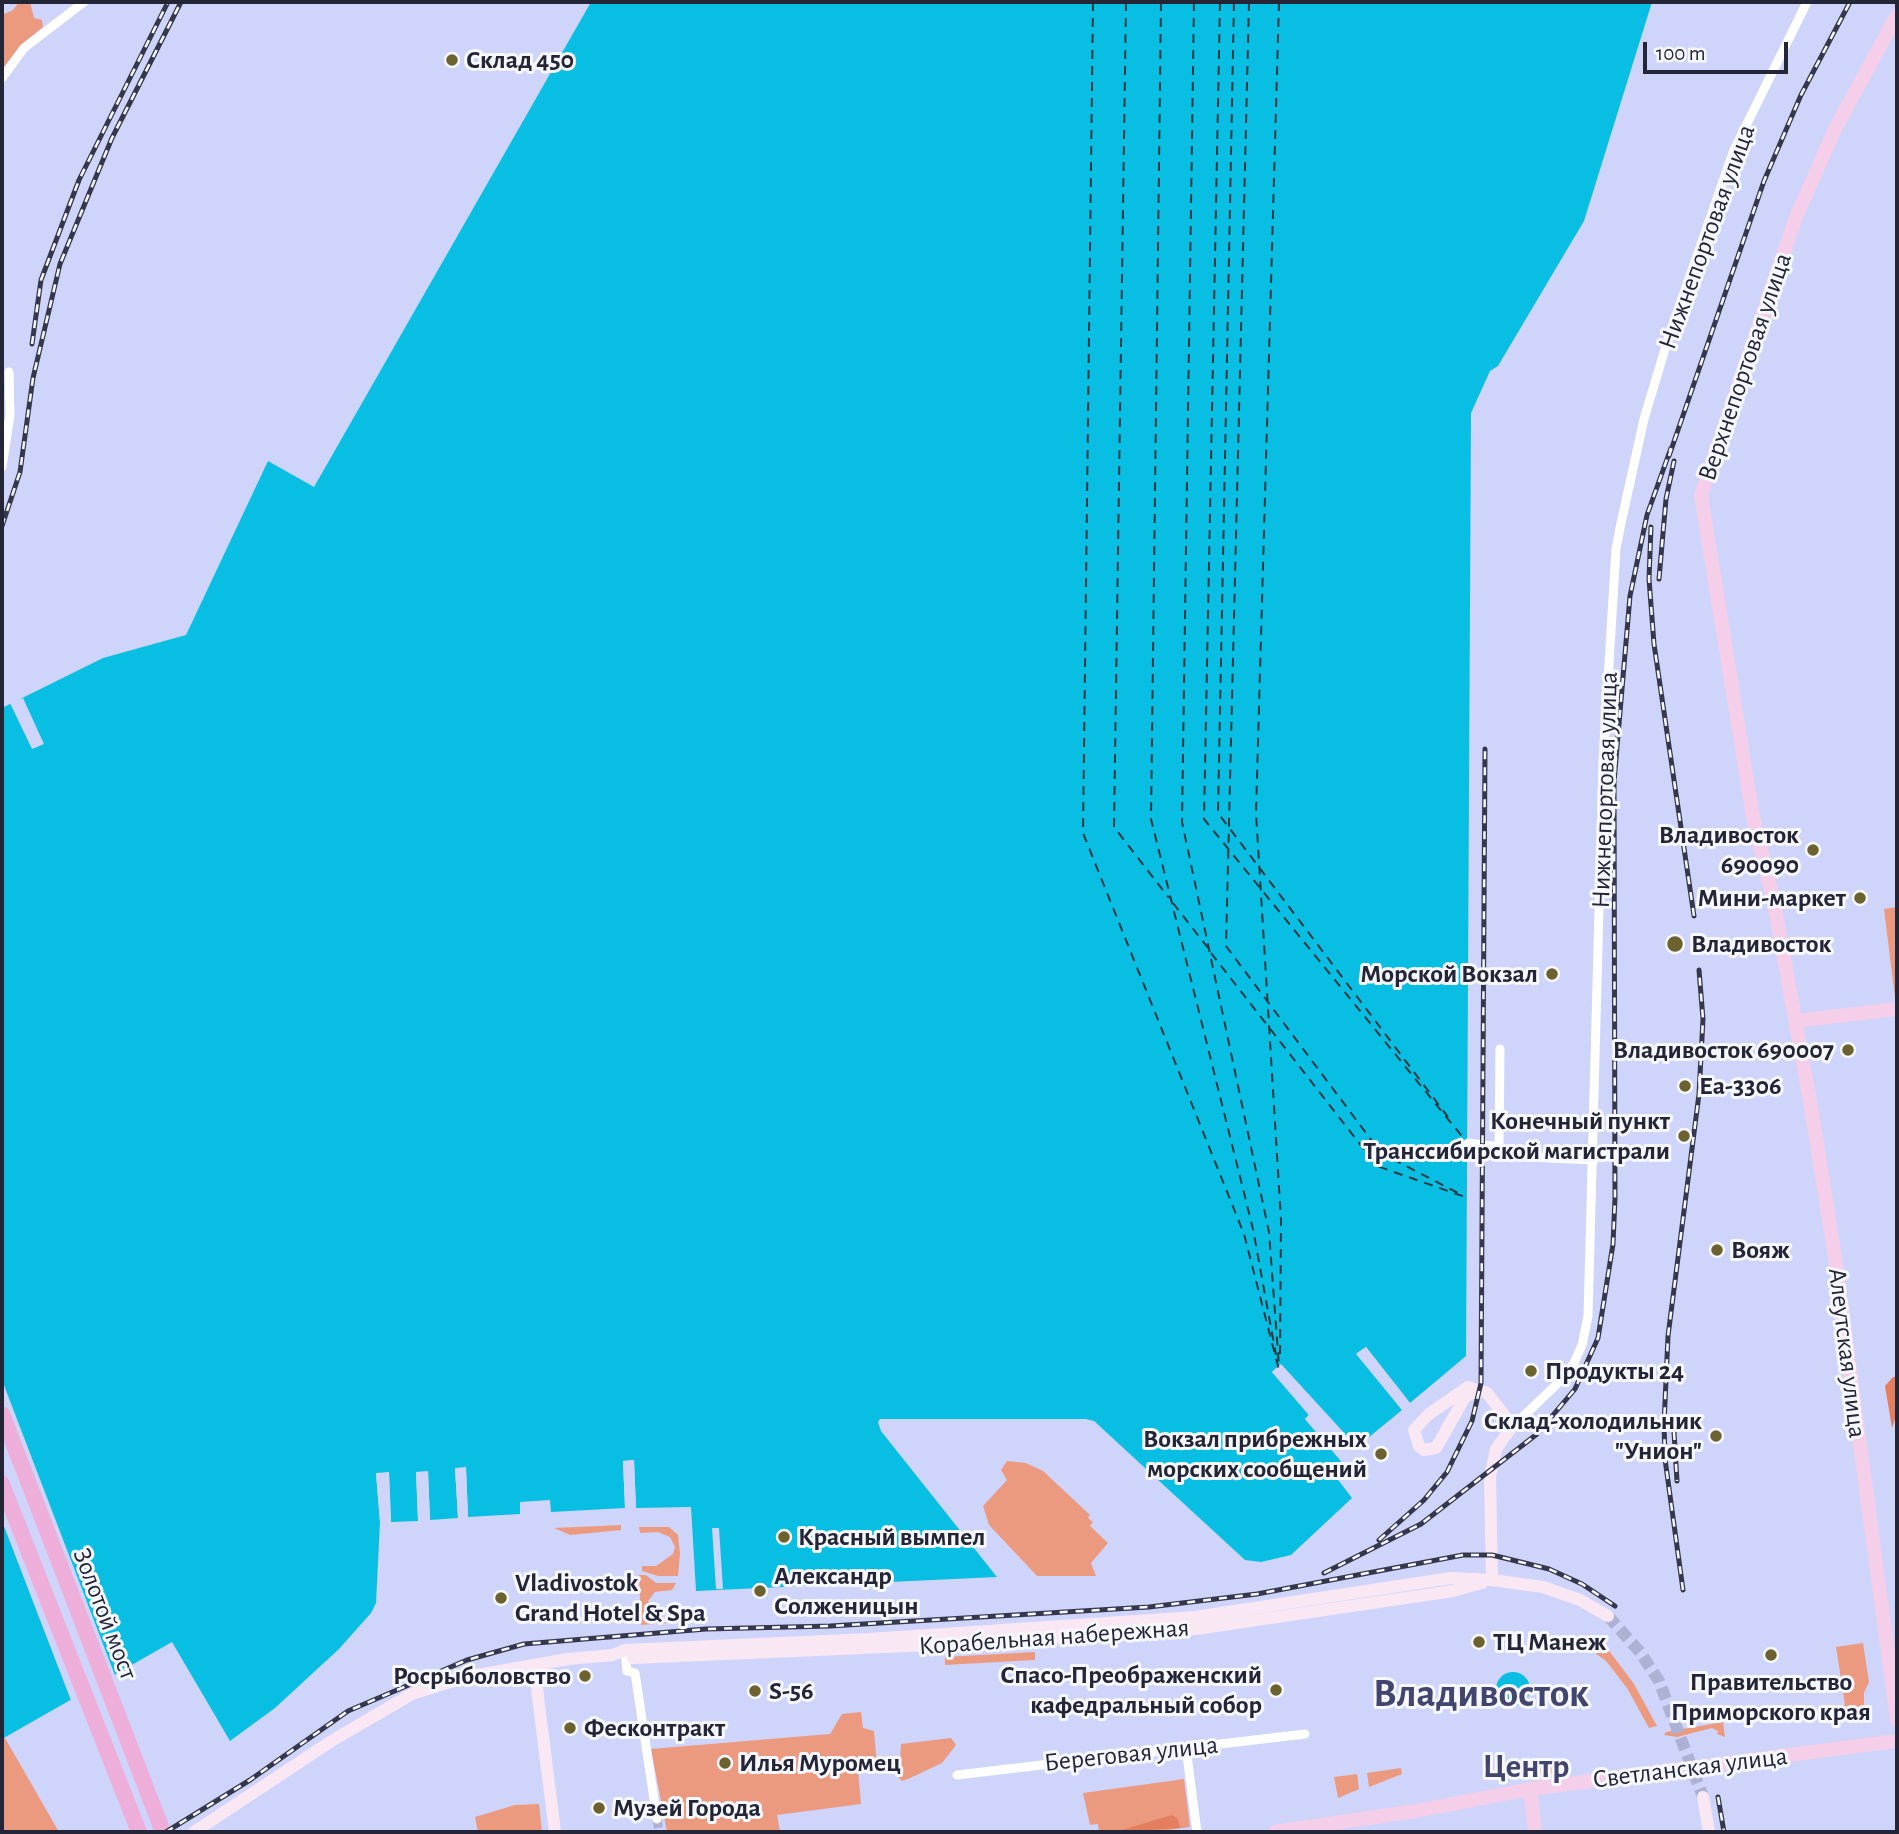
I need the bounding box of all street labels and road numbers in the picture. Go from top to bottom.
street label: Нижнепортовая улица [1652,120,1762,354]
street label: Верхнепортовая улица [1691,249,1799,485]
street label: Нижнепортовая улица [1585,671,1625,909]
street label: Алеутская улица [1821,1266,1873,1440]
street label: Золотой мост [66,1544,144,1684]
street label: Корабельная набережная [918,1612,1190,1662]
street label: Береговая улица [1042,1729,1220,1779]
street label: Светланская улица [1591,1741,1789,1795]

